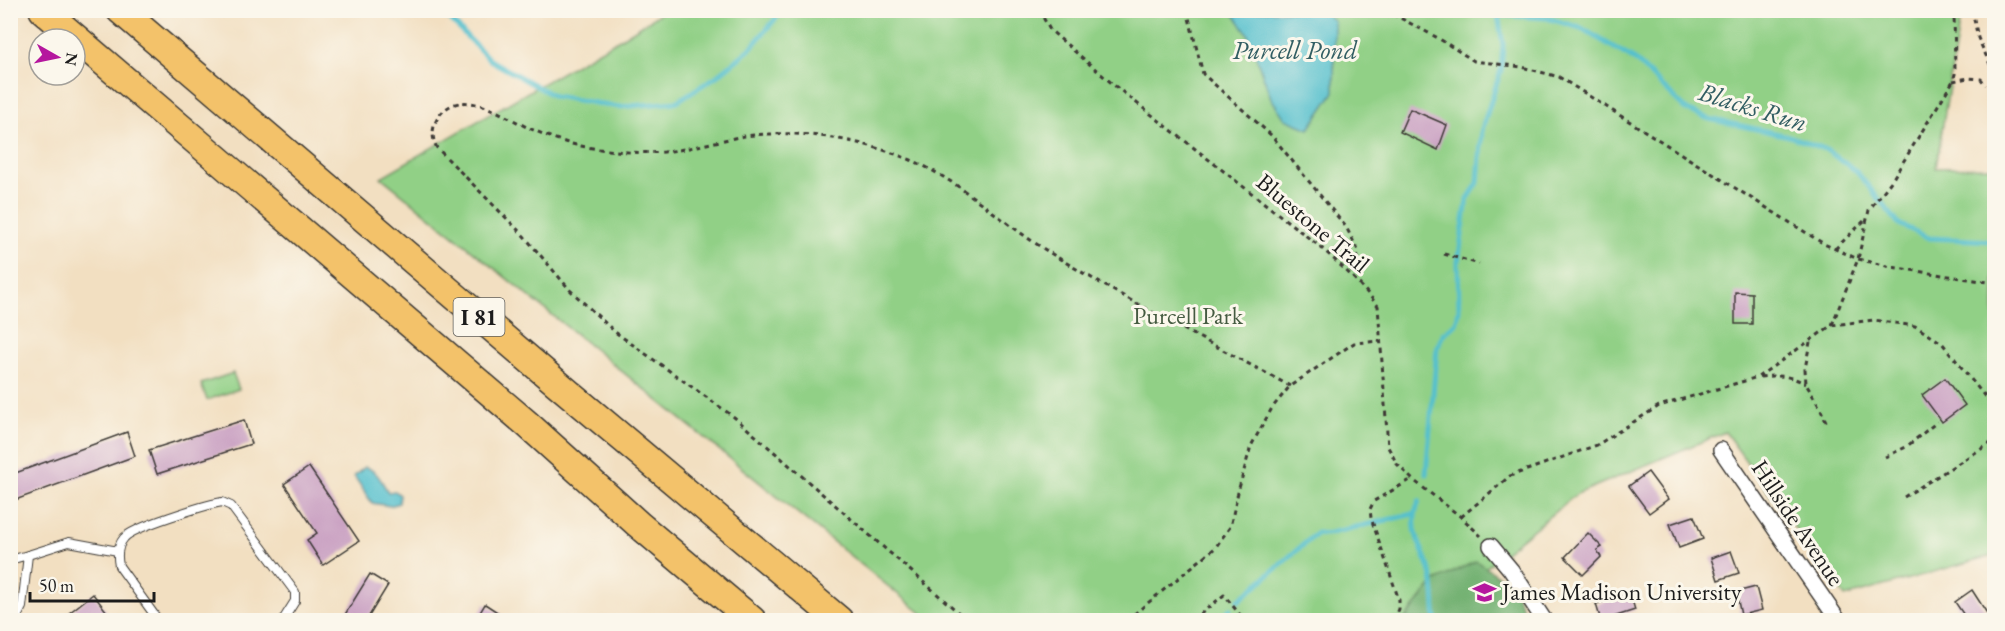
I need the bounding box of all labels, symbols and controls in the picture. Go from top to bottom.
north arrow [27,27,87,87]
water label: Purcell Pond [1233,33,1358,67]
text: N [60,51,83,67]
water label: Blacks Run [1694,74,1811,140]
street label: Bluestone Trail [1250,166,1377,279]
road number: I 81 [454,298,504,336]
park label: Purcell Park [1133,300,1244,331]
street label: Hillside Avenue [1745,454,1852,592]
scale bar [30,565,154,603]
text: 50 m [39,574,74,597]
place label: James Madison University [1500,576,1742,607]
school or university icon: James Madison University [1471,579,1497,605]

